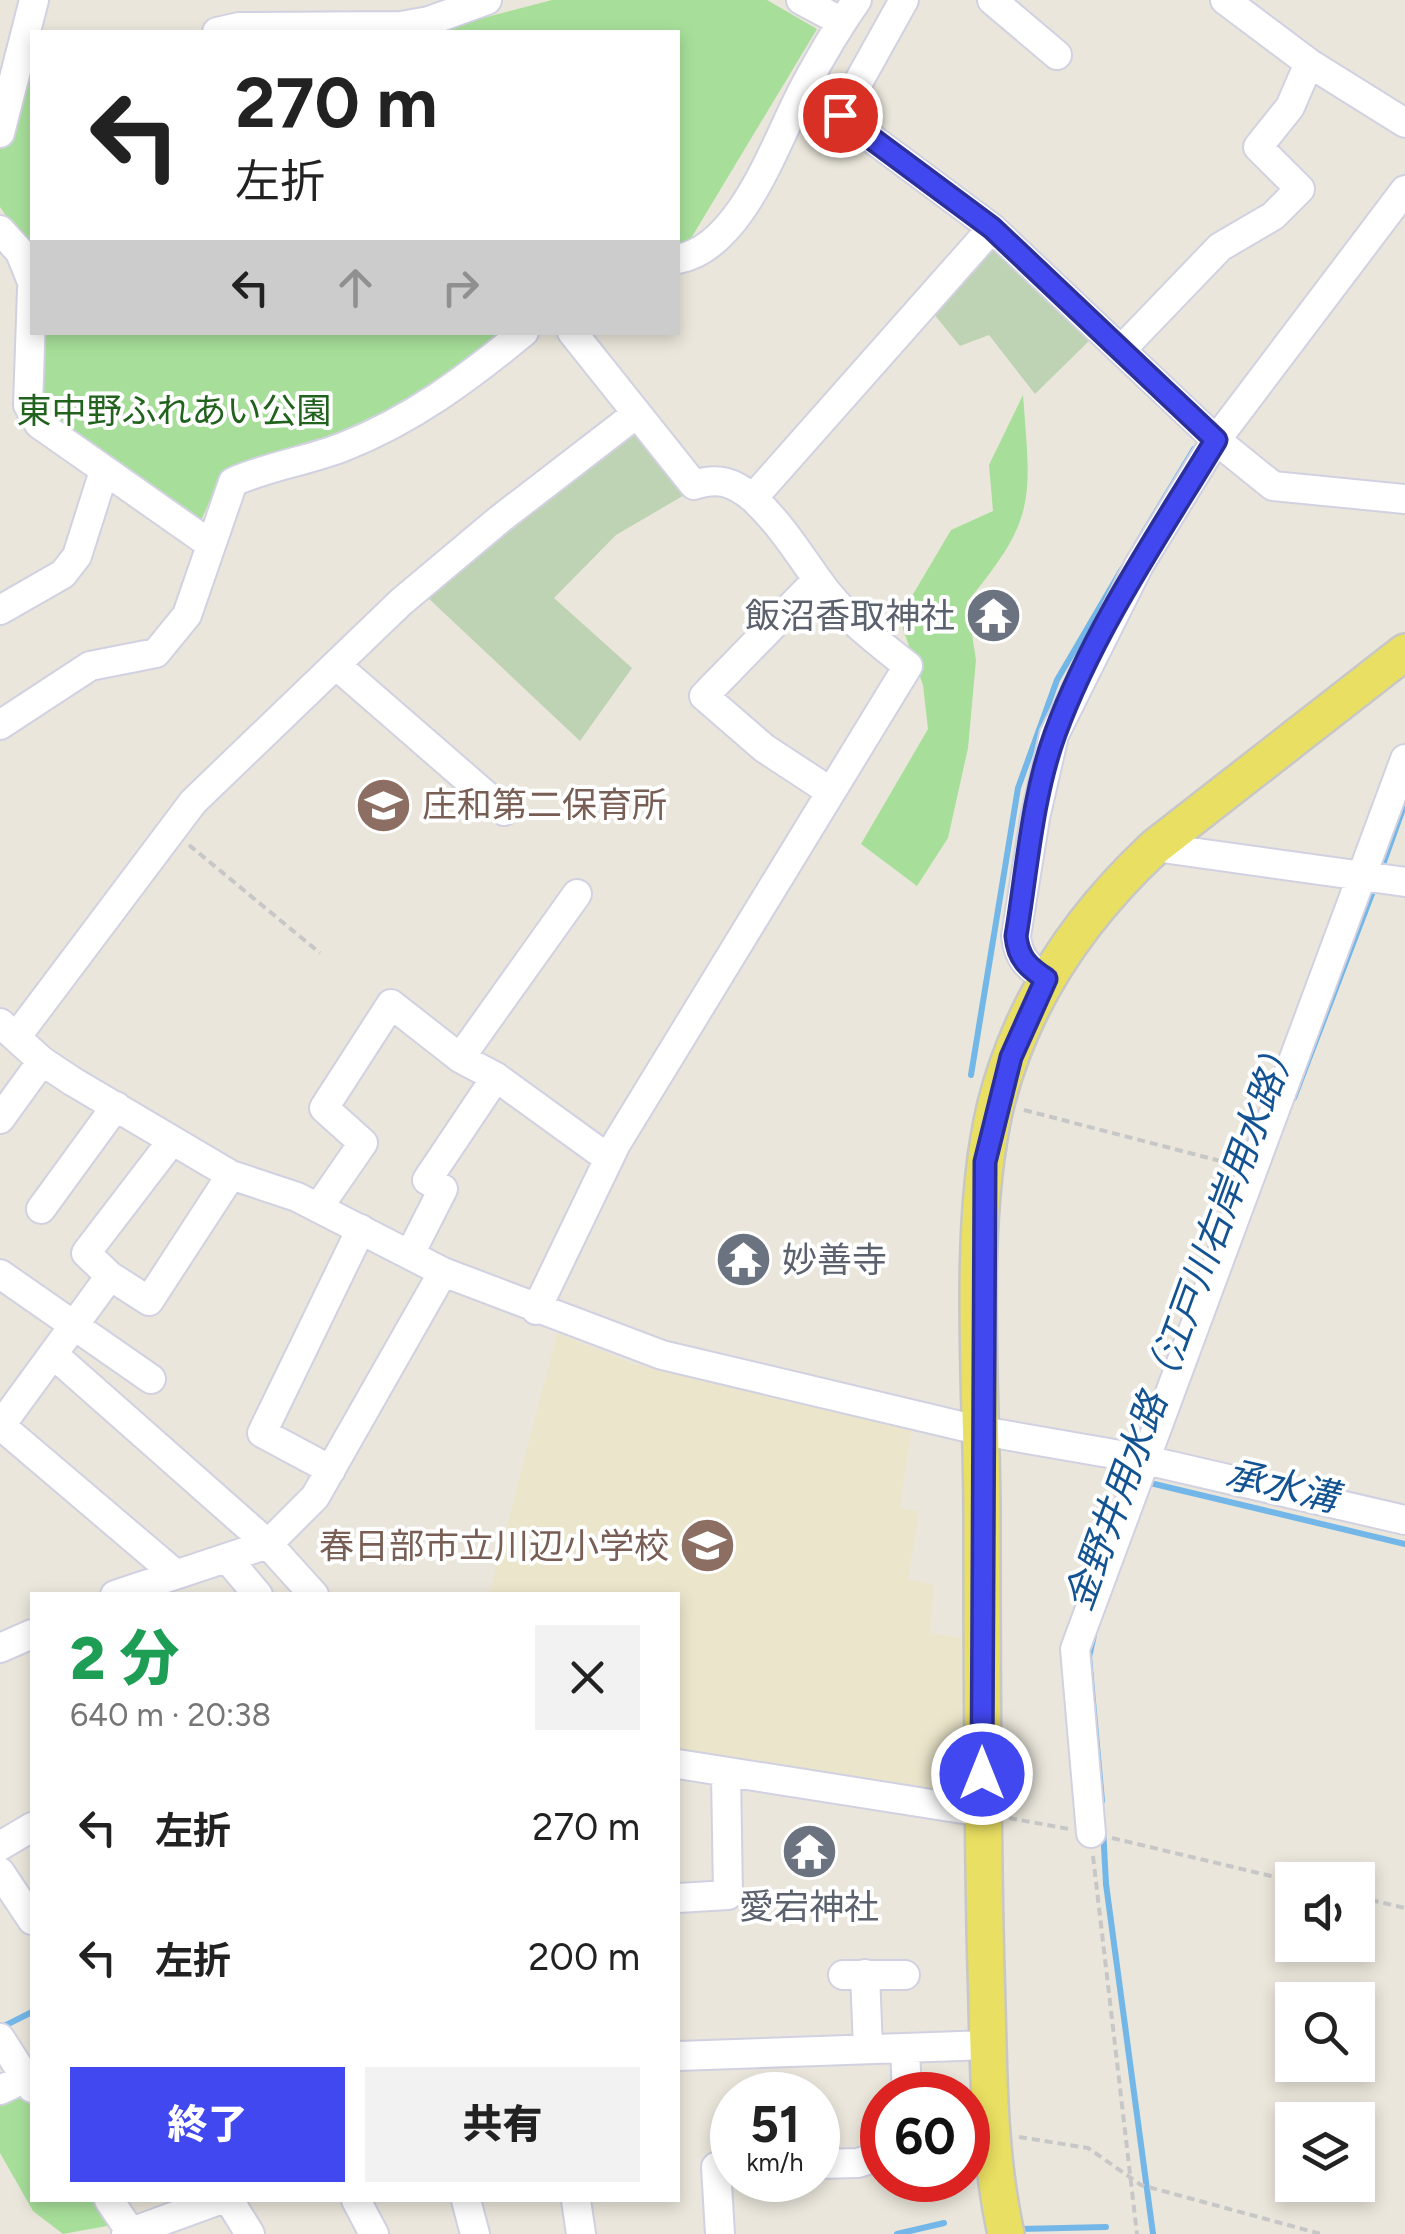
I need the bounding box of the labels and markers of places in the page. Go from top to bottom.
pin [798,73,883,158]
temple icon: 飯沼香取神社 [964,586,1024,646]
place label: 飯沼香取神社 [745,595,955,637]
school or university icon: 庄和第二保育所 [353,775,413,835]
place label: 庄和第二保育所 [422,784,667,826]
temple icon: 妙善寺 [713,1230,773,1290]
place label: 妙善寺 [782,1239,887,1281]
school or university icon: 春日部市立川辺小学校 [678,1516,738,1576]
place label: 春日部市立川辺小学校 [319,1525,669,1567]
temple icon: 愛宕神社 [779,1821,839,1881]
place label: 愛宕神社 [739,1886,879,1928]

